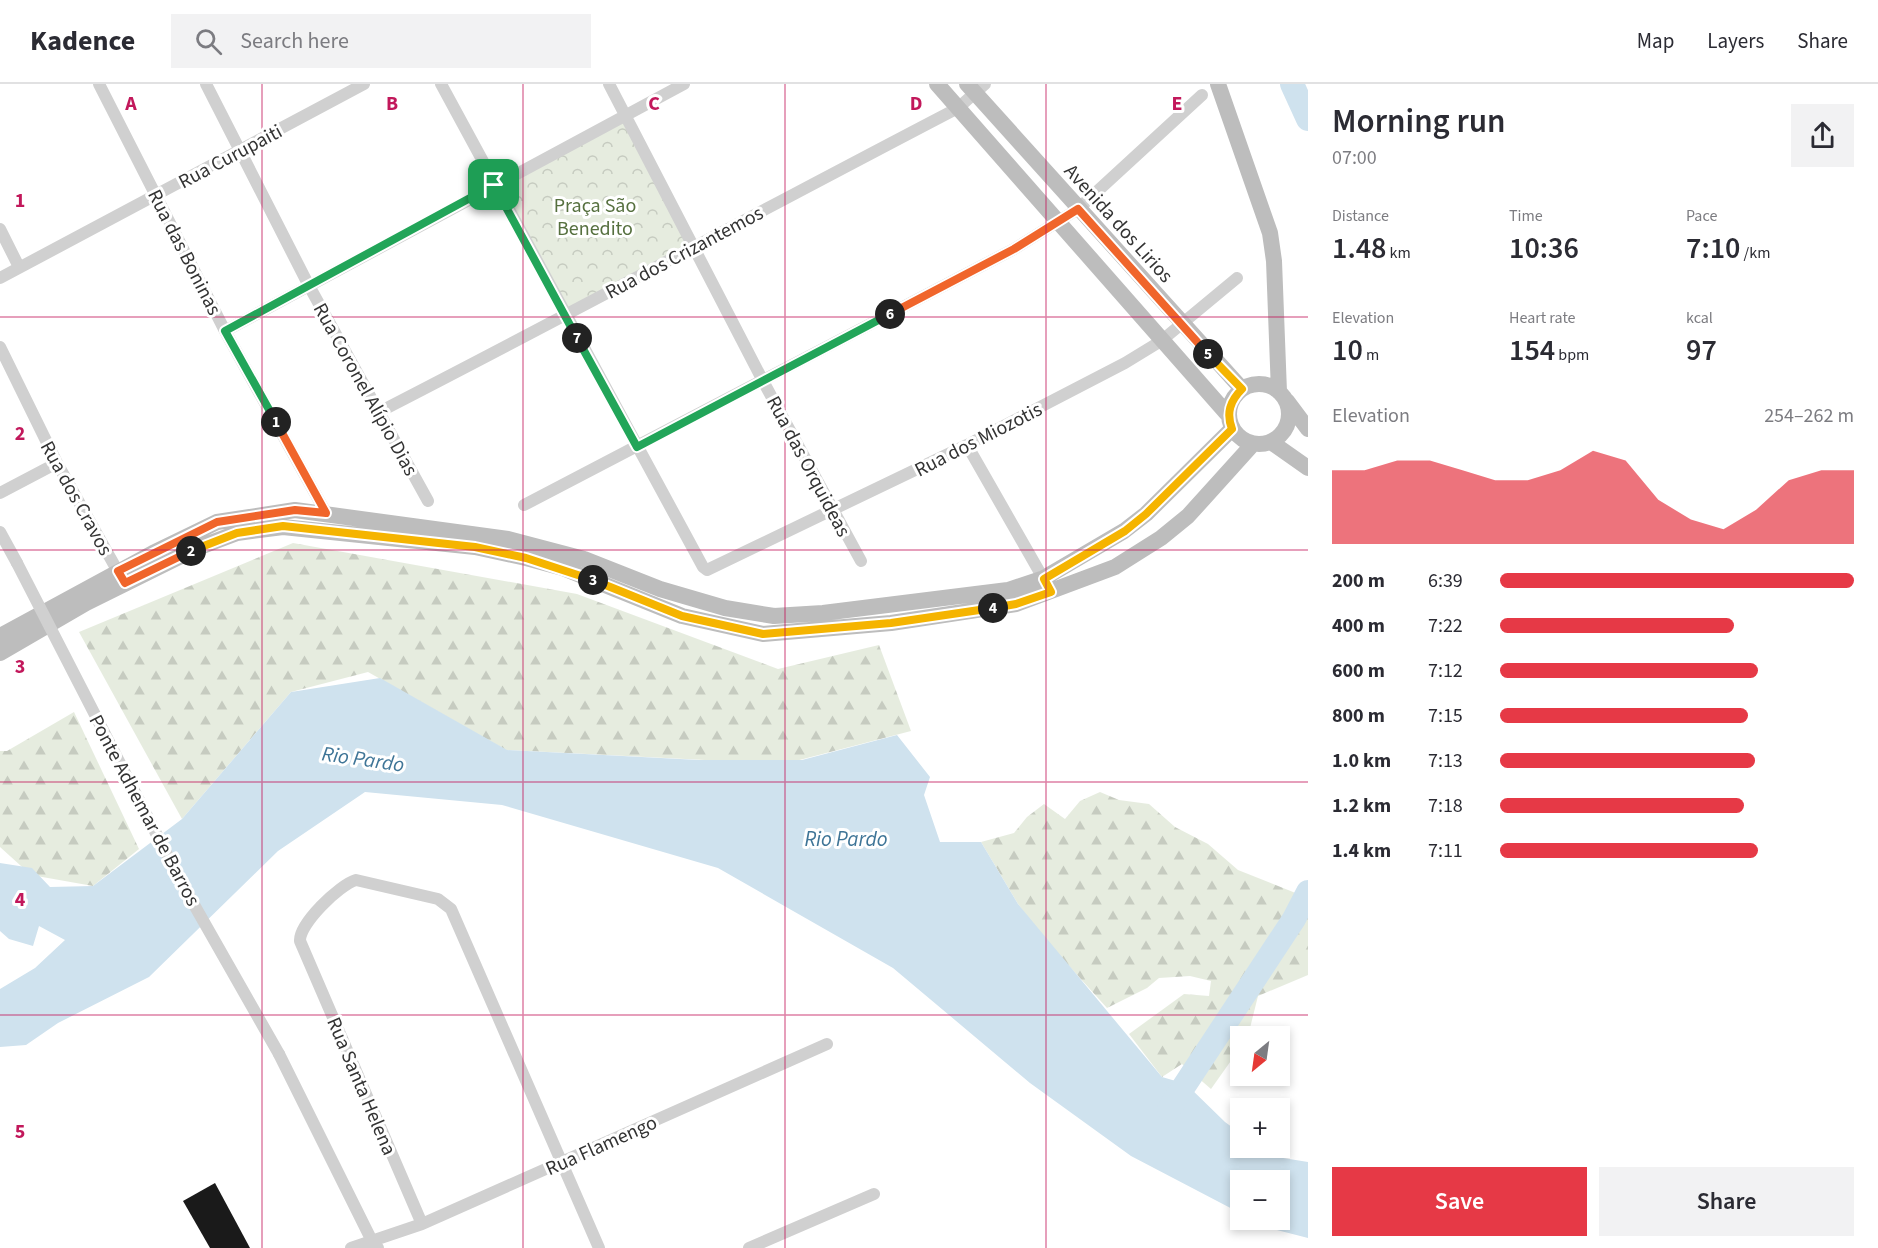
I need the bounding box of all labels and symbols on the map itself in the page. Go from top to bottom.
text: A [124,90,137,118]
text: B [386,90,398,118]
text: C [648,90,660,118]
text: D [910,90,922,118]
text: E [1172,90,1182,118]
street label: Rua Curupaiti [174,118,287,196]
street label: Avenida dos Lirios [1057,158,1179,289]
pin [468,159,519,210]
street label: Rua das Boninas [140,185,228,320]
text: 1 [15,187,25,215]
park label: Praça São Benedito [554,192,636,243]
street label: Rua dos Crizantemos [601,199,768,306]
street label: Rua Coronel Alípio Dias [306,298,424,481]
pin: 6 [875,299,905,329]
pin: 7 [562,323,592,353]
pin: 5 [1193,339,1223,369]
street label: Rua das Orquideas [759,391,857,542]
street label: Rua dos Miozotis [910,396,1047,484]
pin: 1 [261,407,291,437]
text: 2 [15,420,25,448]
street label: Rua dos Cravos [33,436,119,561]
pin: 2 [176,536,206,566]
pin: 3 [578,565,608,595]
pin: 4 [978,593,1008,623]
text: 3 [15,653,25,681]
street label: Ponte Adhemar de Barros [82,710,207,911]
water label: Rio Pardo [320,738,406,780]
water label: Rio Pardo [804,824,888,854]
text: 4 [15,886,26,914]
street label: Rua Santa Helena [319,1013,403,1160]
north arrow [1230,1026,1290,1086]
street label: Rua Flamengo [541,1109,662,1183]
text: 5 [15,1118,25,1146]

